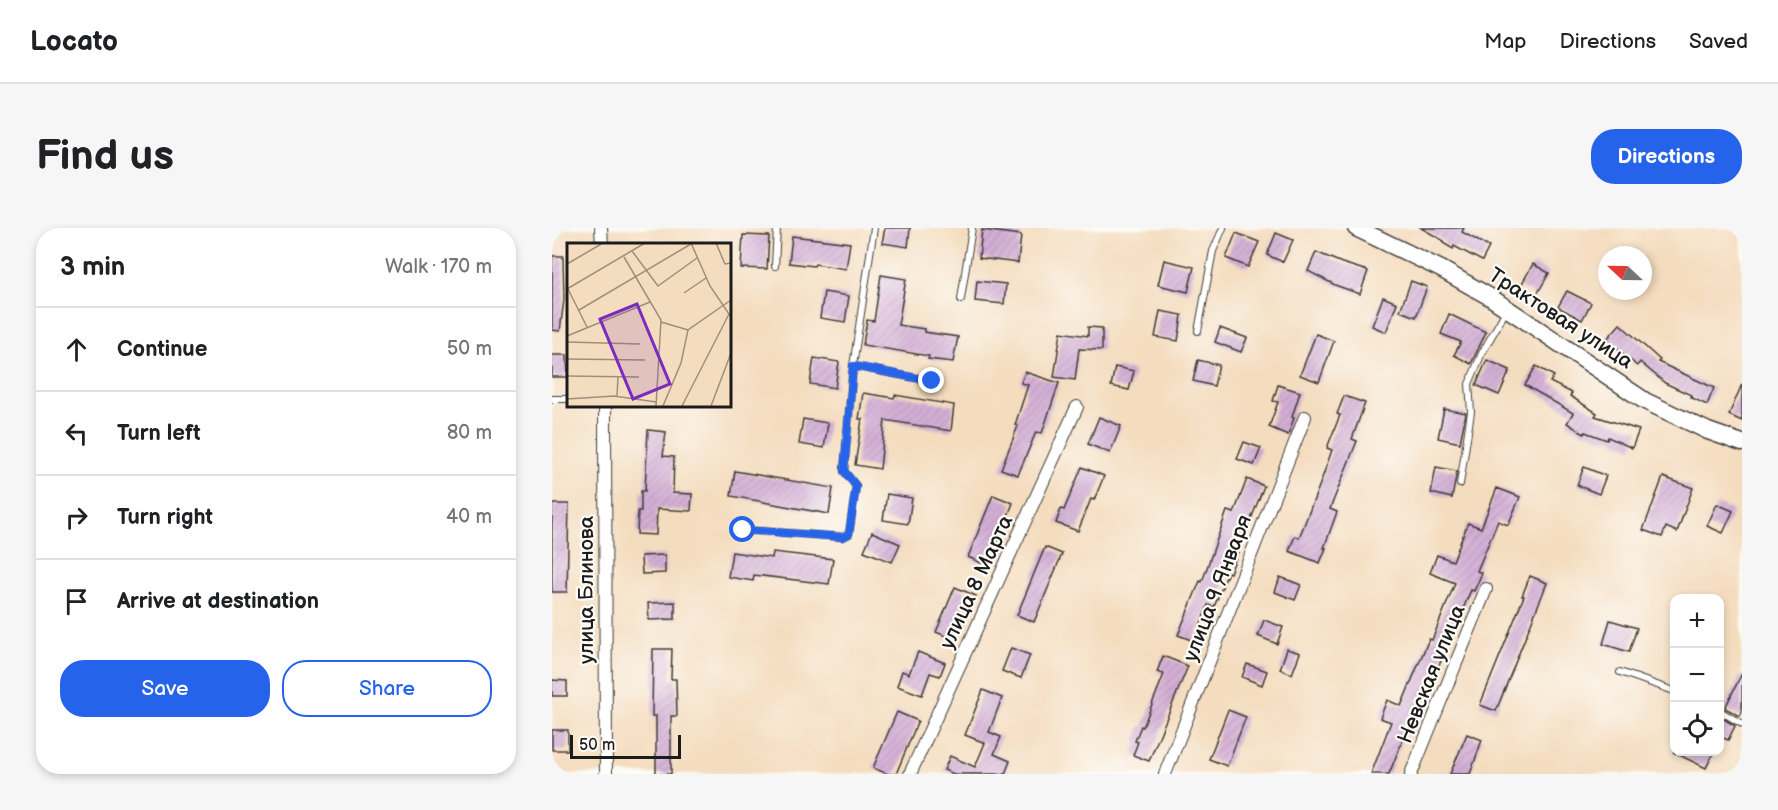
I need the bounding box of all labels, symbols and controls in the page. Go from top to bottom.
text: Locato [30,25,118,58]
text: Map [1484,29,1527,54]
text: Directions [1560,29,1656,54]
text: Saved [1689,29,1748,54]
button: Directions [1591,129,1742,184]
text: Find us [36,131,174,182]
inset map [567,243,730,406]
north arrow [1598,246,1652,300]
text: 3 min [60,252,125,283]
text: Walk · 170 m [385,255,492,279]
street label: Трактовая улица [1484,263,1638,375]
icon: ahead [60,333,93,366]
text: Continue [117,336,207,363]
text: 50 m [447,337,492,361]
route end [918,367,944,393]
icon: left [60,417,93,450]
text: Turn left [117,420,201,447]
text: 80 m [447,421,492,445]
icon: right [60,501,93,534]
text: Turn right [117,504,213,531]
text: 40 m [446,505,492,529]
street label: улица 8 Марта [935,511,1019,653]
street label: улица 9 Января [1178,511,1257,665]
street label: улица Блинова [574,515,599,664]
route start [729,516,755,542]
icon: arrive [60,585,93,618]
text: Arrive at destination [117,588,319,615]
map controls [1670,594,1724,756]
button: + [1670,594,1724,648]
street label: Невская улица [1392,601,1471,747]
button: − [1670,648,1724,702]
button: Save [60,660,270,717]
button: Share [282,660,492,717]
button: locate [1670,702,1724,756]
scale bar [570,732,681,760]
text: 50 m [579,736,615,755]

